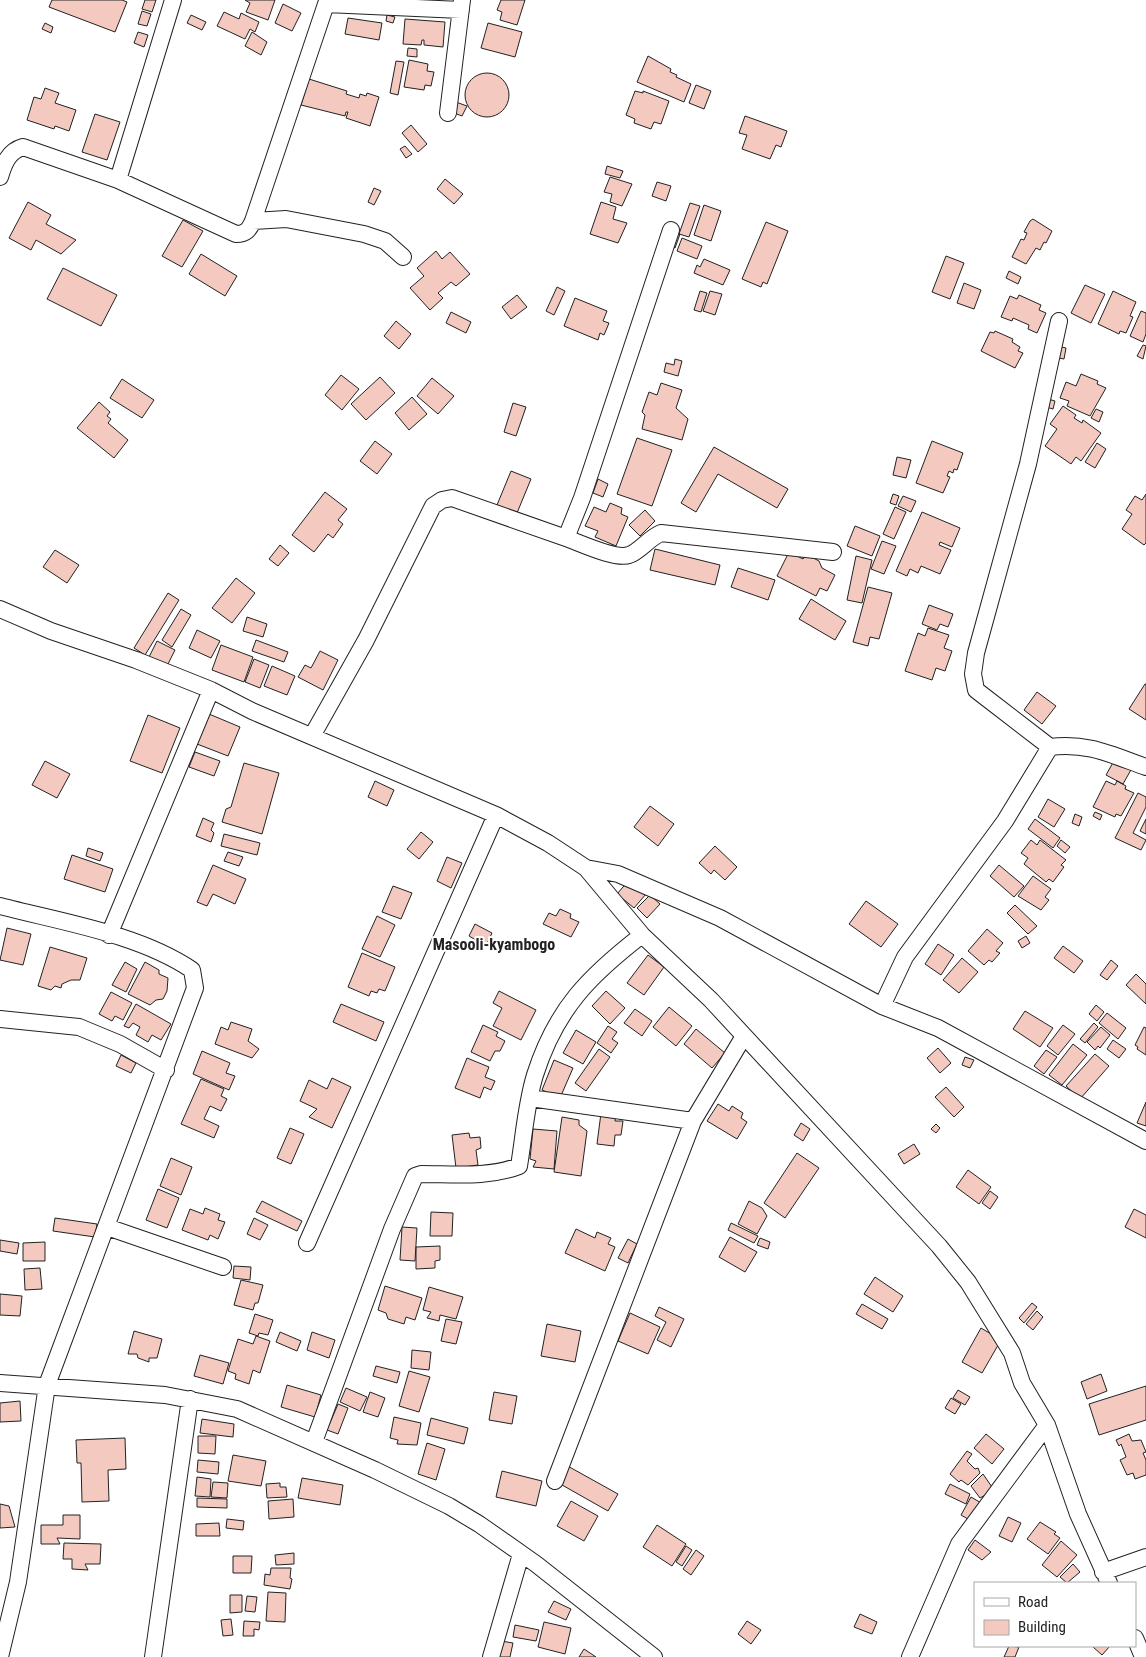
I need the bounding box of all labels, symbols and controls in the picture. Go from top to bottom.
district label: Masooli-kyambogo [433,935,555,954]
legend [974,1582,1136,1647]
text: Road [1018,1593,1048,1611]
text: Building [1018,1618,1066,1636]

